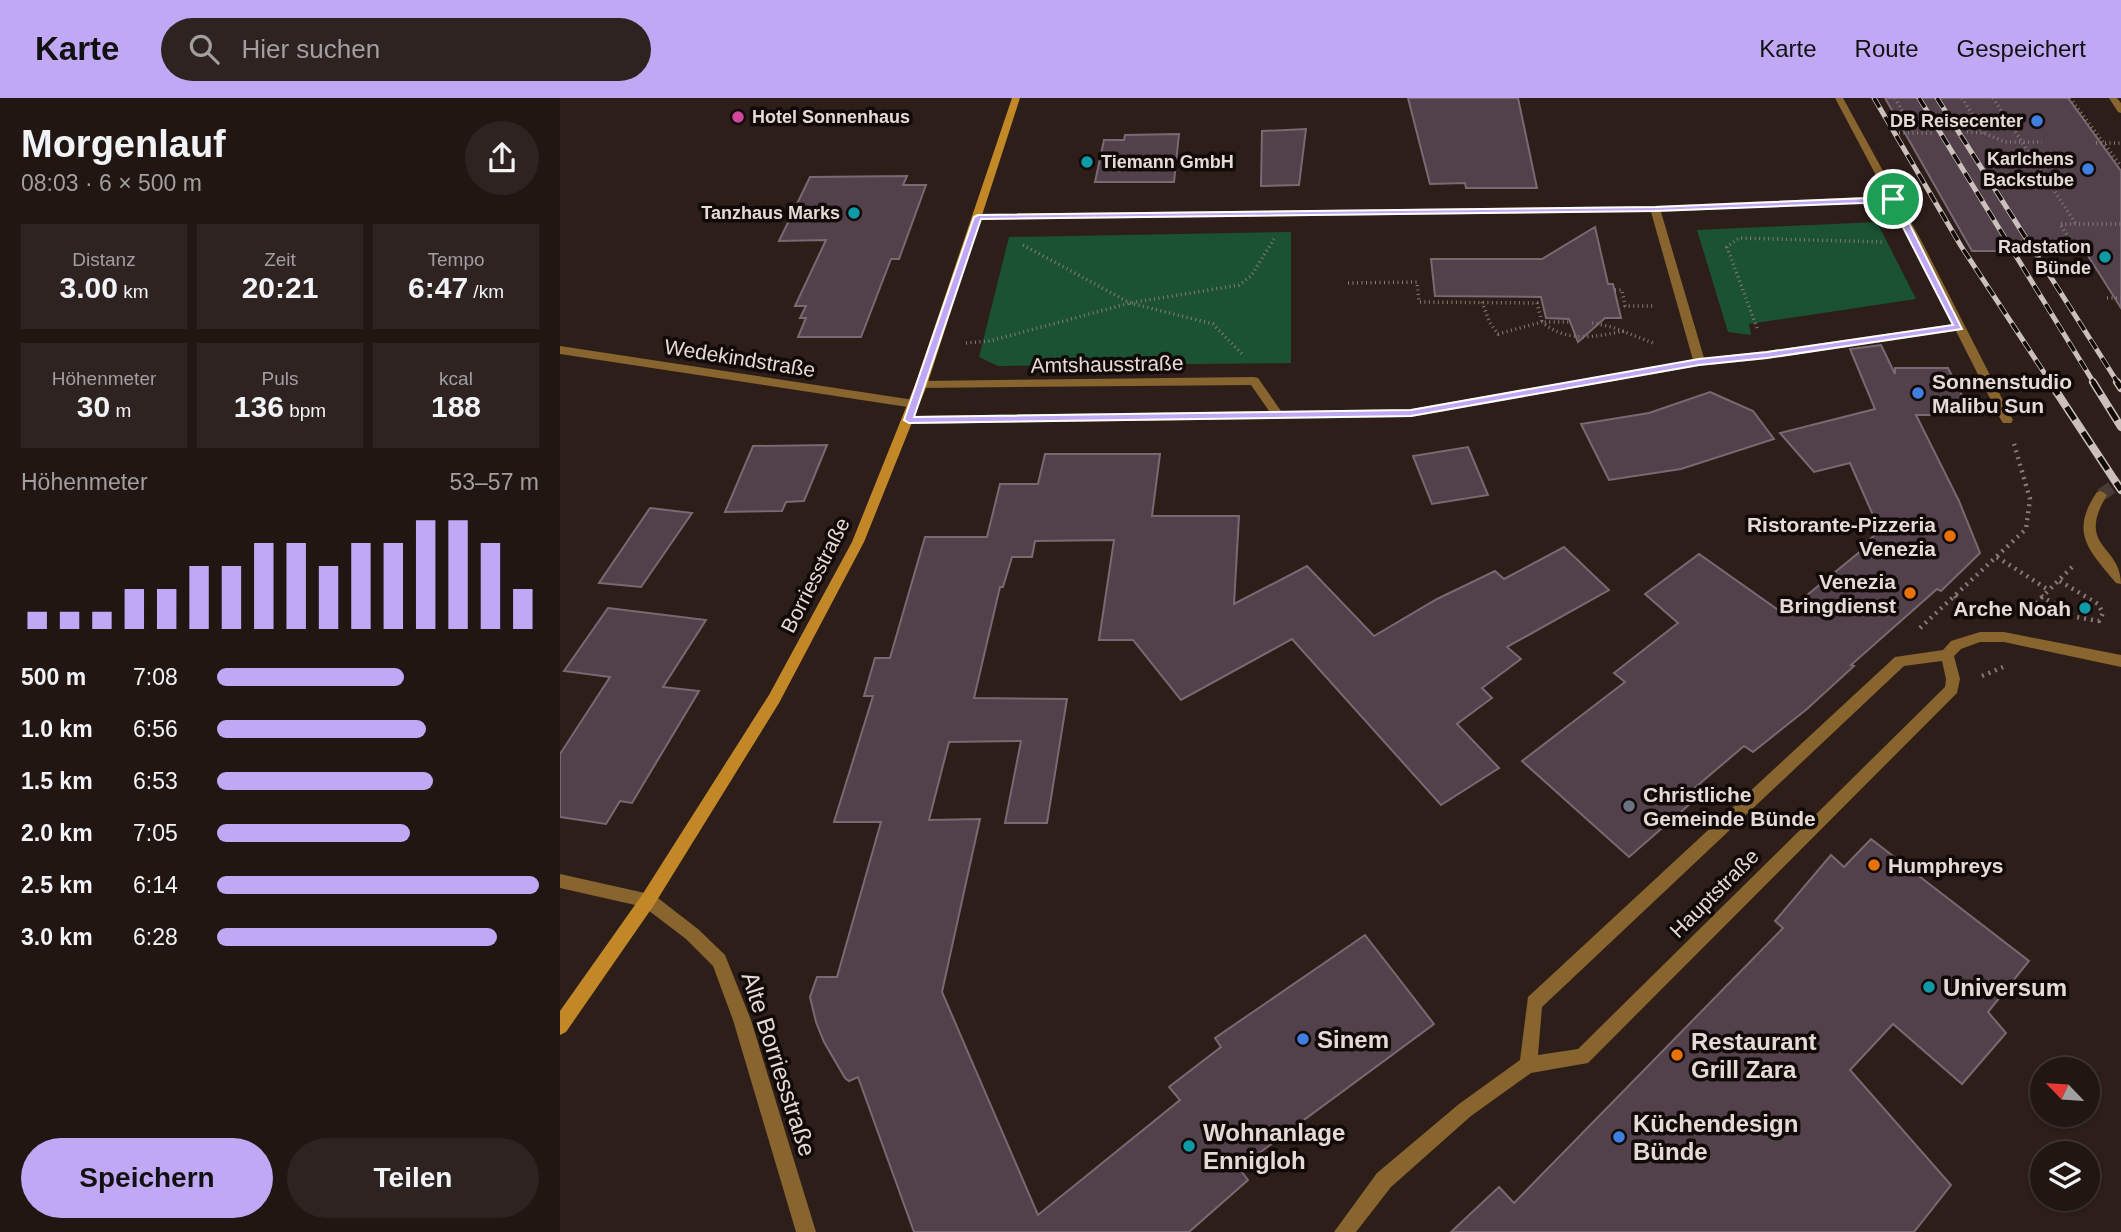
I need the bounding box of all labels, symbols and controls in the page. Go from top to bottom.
search box [161,18,651,81]
text: Karte [35,30,119,67]
icon: search [185,30,223,68]
text: Hier suchen [241,34,380,64]
text: Karte [1759,35,1817,62]
text: Route [1855,35,1919,62]
text: Gespeichert [1957,35,2086,62]
place label: Hotel Sonnenhaus [752,107,910,127]
marker: Hotel Sonnenhaus [730,109,746,125]
place label: DB Reisecenter [1890,111,2023,131]
marker: DB Reisecenter [2029,113,2045,129]
button: share [465,121,539,195]
text: Morgenlauf [21,123,226,165]
place label: Karlchens Backstube [1983,149,2074,190]
place label: Tiemann GmbH [1101,152,1234,172]
marker: Tiemann GmbH [1079,154,1095,170]
marker: Karlchens Backstube [2080,161,2096,177]
pin [1863,169,1923,229]
text: 08:03 · 6 × 500 m [21,170,202,196]
icon: arrive [1874,180,1912,218]
place label: Tanzhaus Marks [701,203,840,223]
marker: Tanzhaus Marks [846,205,862,221]
place label: Radstation Bünde [1998,237,2091,278]
text: Distanz [72,249,136,270]
text: Zeit [264,249,296,270]
text: Tempo [427,249,485,270]
marker: Radstation Bünde [2097,249,2113,265]
text: 3.00 [60,271,118,304]
text: 20:21 [242,271,318,304]
text: 6:47 [408,271,468,304]
text: km [118,281,149,302]
text: /km [468,281,504,302]
street label: Wedekindstraße [663,335,817,381]
street label: Amtshausstraße [1030,351,1184,377]
text: Höhenmeter [52,368,156,389]
text: Puls [262,368,298,389]
text: kcal [439,368,473,389]
place label: Sonnenstudio Malibu Sun [1932,370,2072,417]
marker: Sonnenstudio Malibu Sun [1910,385,1926,401]
text: 30 [77,390,110,423]
text: 136 [234,390,284,423]
text: 188 [431,390,481,423]
text: m [110,400,131,421]
text: bpm [284,400,326,421]
text: Höhenmeter [21,469,148,495]
text: 53–57 m [449,469,539,495]
place label: Ristorante-Pizzeria Venezia [1747,513,1936,560]
street label: Borriesstraße [776,514,854,636]
marker: Ristorante-Pizzeria Venezia [1942,528,1958,544]
place label: Venezia Bringdienst [1779,570,1896,617]
marker: Venezia Bringdienst [1902,585,1918,601]
place label: Arche Noah [1953,597,2071,620]
marker: Arche Noah [2077,600,2093,616]
text: 500 m [21,664,86,690]
text: 7:08 [133,664,178,690]
text: 1.0 km [21,716,93,742]
text: 6:56 [133,716,178,742]
text: 1.5 km [21,768,93,794]
text: 6:53 [133,768,178,794]
place label: Christliche Gemeinde Bünde [1643,783,1816,830]
marker: Christliche Gemeinde Bünde [1621,798,1637,814]
text: 2.0 km [21,820,93,846]
text: 7:05 [133,820,178,846]
street label: Hauptstraße [1665,844,1763,942]
place label: Humphreys [1888,854,2004,877]
marker: Humphreys [1866,857,1882,873]
text: 2.5 km [21,872,93,898]
text: 6:14 [133,872,178,898]
text: 3.0 km [21,924,93,950]
text: 6:28 [133,924,178,950]
street label: Alte Borriesstraße [736,968,822,1160]
place label: Universum [1943,974,2067,1001]
marker: Universum [1921,979,1937,995]
place label: Sinem [1317,1026,1389,1053]
place label: Restaurant Grill Zara [1691,1028,1816,1083]
marker: Sinem [1295,1031,1311,1047]
marker: Restaurant Grill Zara [1669,1047,1685,1063]
north arrow [2030,1057,2100,1127]
map controls [2030,1057,2100,1211]
place label: Küchendesign Bünde [1633,1110,1798,1165]
place label: Wohnanlage Ennigloh [1203,1119,1345,1174]
marker: Küchendesign Bünde [1611,1129,1627,1145]
button: Speichern [21,1138,273,1218]
button: Teilen [287,1138,539,1218]
marker: Wohnanlage Ennigloh [1181,1138,1197,1154]
button: layers [2030,1141,2100,1211]

